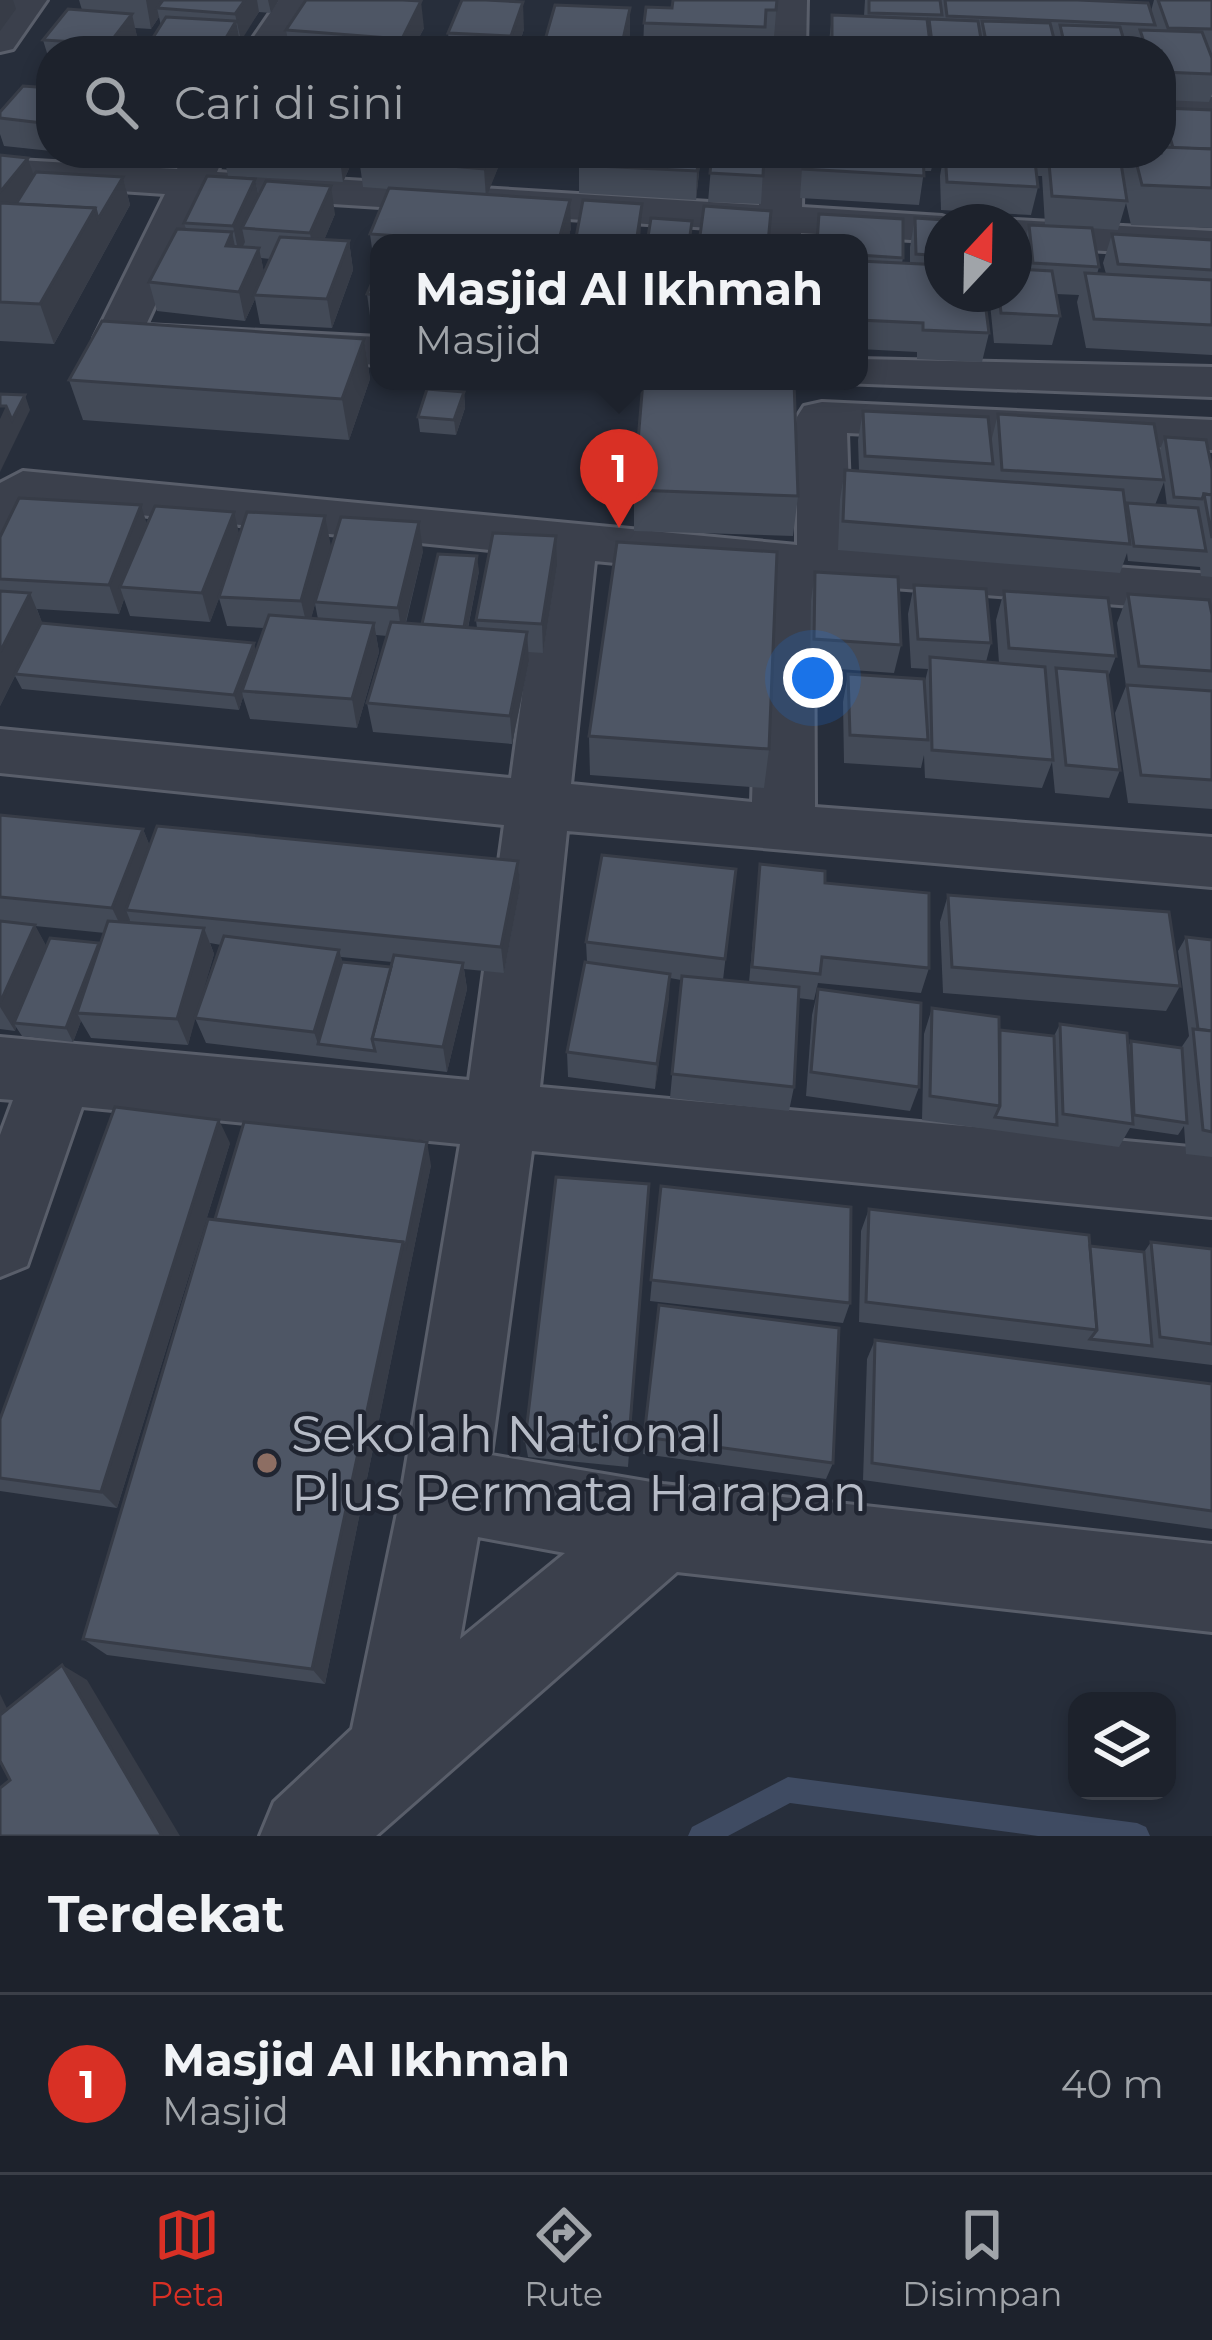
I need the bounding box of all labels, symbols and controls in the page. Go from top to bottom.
search box [36,36,1176,168]
icon: search [78,69,144,135]
text: Cari di sini [174,75,405,130]
north arrow [924,204,1032,312]
popup [370,234,868,390]
text: Masjid Al Ikhmah [415,261,823,316]
text: Masjid [415,316,542,364]
pin: 1 [580,429,658,528]
your location [783,648,843,708]
place label: Sekolah National Plus Permata Harapan [291,1403,867,1524]
marker: Sekolah National Plus Permata Harapan [254,1450,280,1476]
map controls [1068,1692,1176,1800]
button: layers [1068,1692,1176,1800]
text: Terdekat [48,1883,284,1945]
text: Masjid Al Ikhmah [162,2032,570,2087]
text: 1 [79,2060,95,2108]
text: 40 m [1061,2060,1164,2108]
text: Masjid [162,2087,289,2135]
tab: Peta [150,2202,225,2314]
tab: Rute [524,2202,603,2314]
tab: Disimpan [902,2202,1062,2314]

